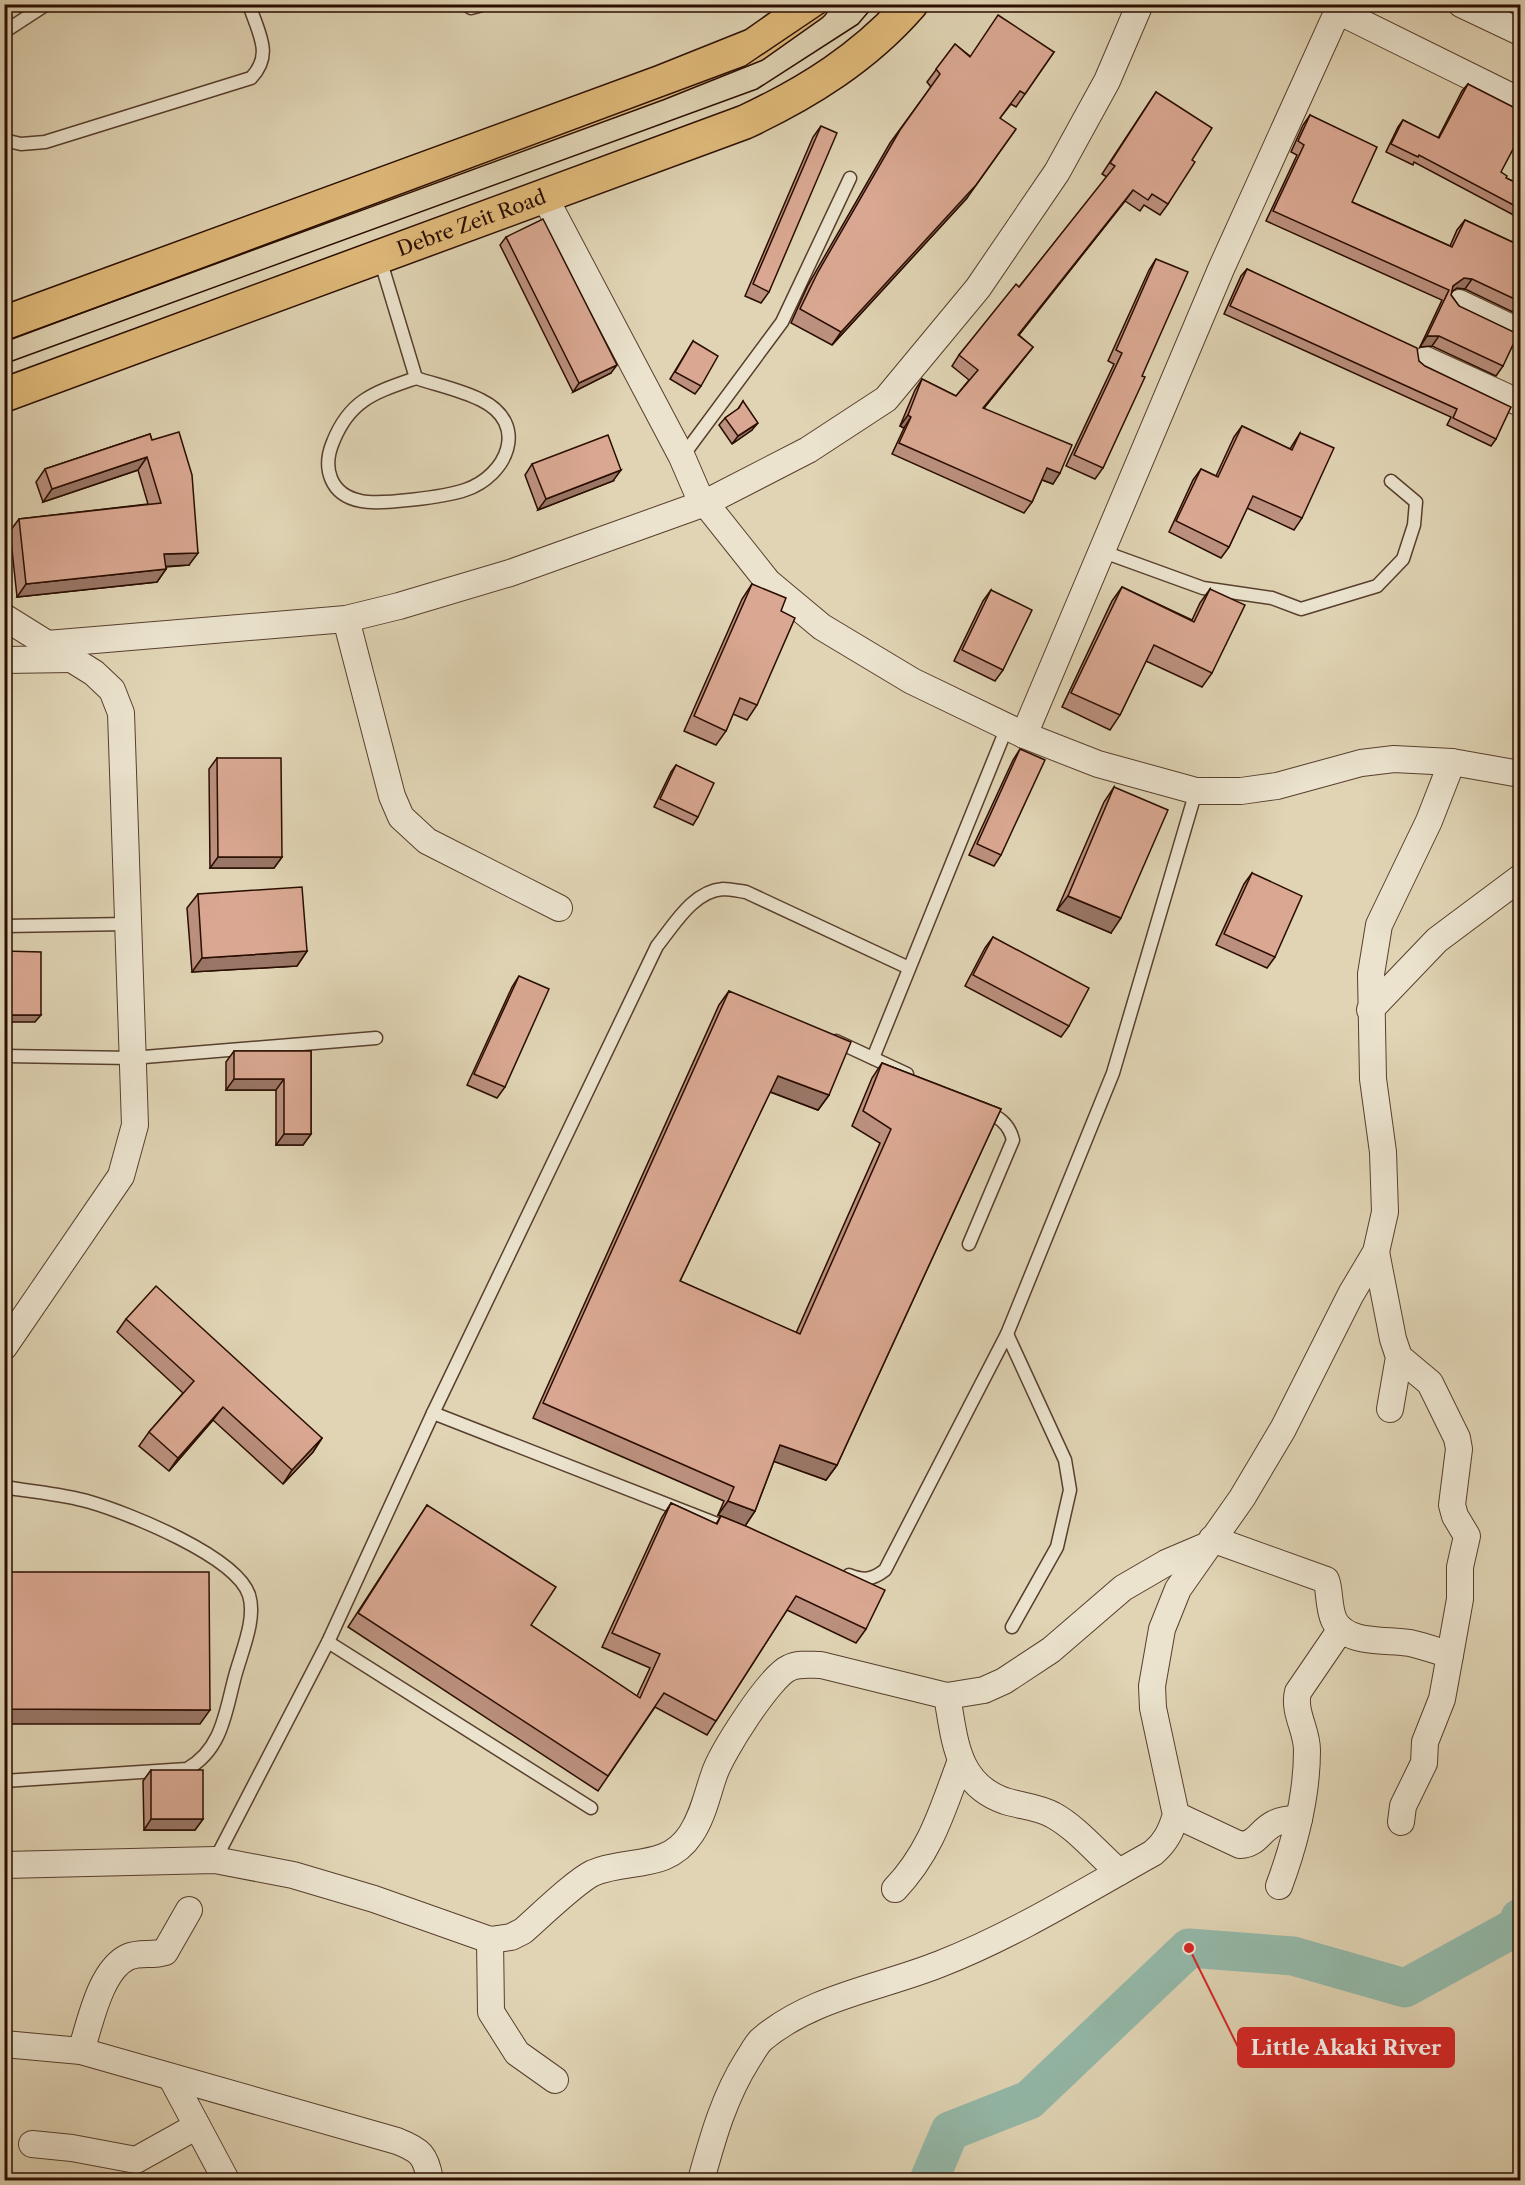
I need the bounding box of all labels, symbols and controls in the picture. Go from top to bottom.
street label: Debre Zeit Road [394,184,549,261]
callout: Little Akaki River [1238,2028,1454,2067]
text: Little Akaki River [1251,2035,1442,2060]

